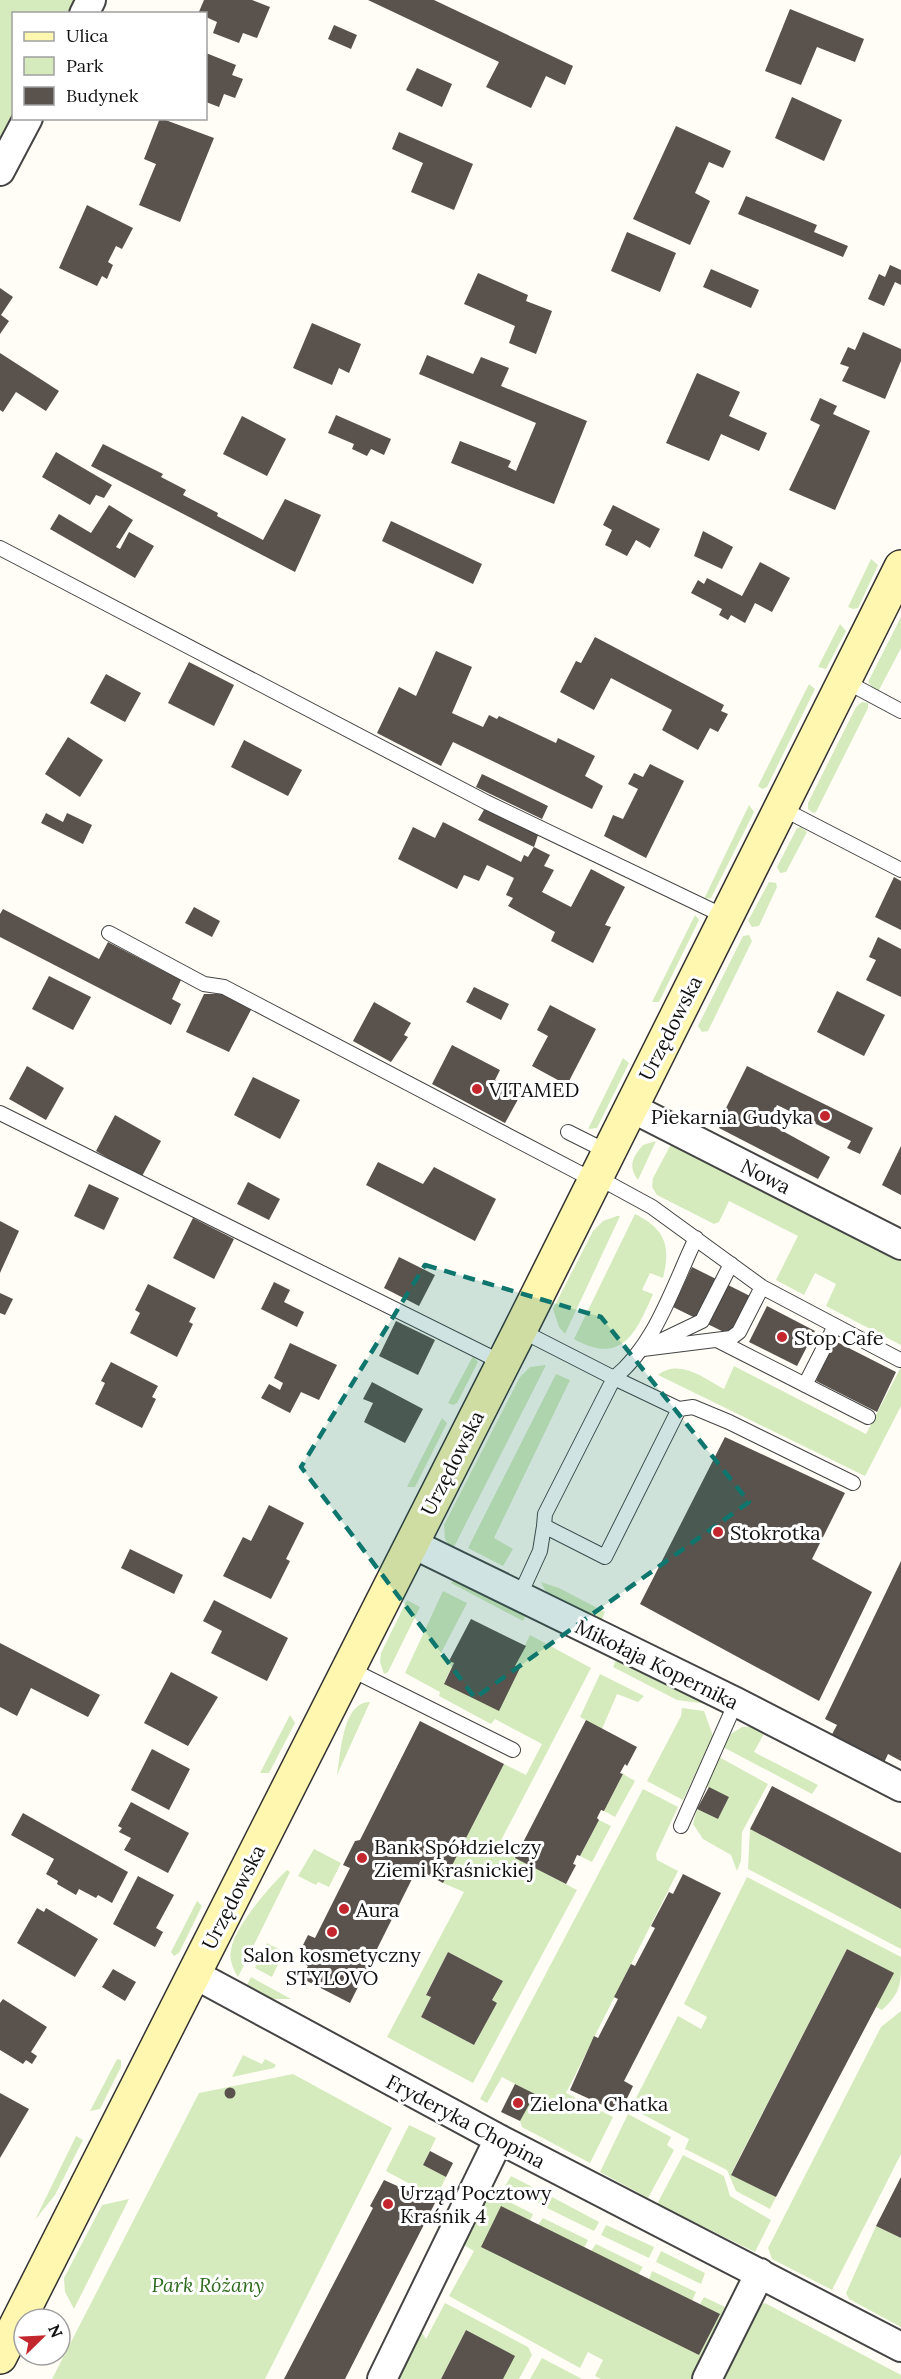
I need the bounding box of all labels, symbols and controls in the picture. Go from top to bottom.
legend [12,12,207,120]
text: Ulica [66,24,108,47]
text: Park [66,54,104,77]
text: Budynek [66,84,139,107]
street label: Urzędowska [633,971,707,1085]
place label: VITAMED [488,1077,579,1102]
marker: VITAMED [470,1082,484,1096]
place label: Piekarnia Gudyka [651,1104,813,1129]
marker: Piekarnia Gudyka [818,1109,832,1123]
street label: Nowa [737,1153,795,1199]
place label: Stop Cafe [794,1325,884,1350]
marker: Stop Cafe [775,1330,789,1344]
street label: Urzędowska [415,1406,489,1520]
place label: Stokrotka [730,1520,820,1545]
marker: Stokrotka [711,1525,725,1539]
street label: Mikołaja Kopernika [571,1614,743,1714]
place label: Bank Spółdzielczy Ziemi Kraśnickiej [374,1834,542,1882]
street label: Urzędowska [196,1840,270,1954]
marker: Bank Spółdzielczy Ziemi Kraśnickiej [355,1851,369,1865]
place label: Aura [355,1897,399,1922]
marker: Aura [337,1902,351,1916]
marker: Salon kosmetyczny STYLOVO [325,1925,339,1939]
place label: Salon kosmetyczny STYLOVO [243,1942,421,1990]
street label: Fryderyka Chopina [382,2069,550,2173]
place label: Zielona Chatka [530,2091,668,2116]
marker: Zielona Chatka [511,2096,525,2110]
place label: Urząd Pocztowy Kraśnik 4 [400,2180,552,2228]
marker: Urząd Pocztowy Kraśnik 4 [381,2197,395,2211]
park label: Park Różany [152,2272,264,2297]
north arrow [12,2307,72,2367]
text: N [44,2321,67,2341]

